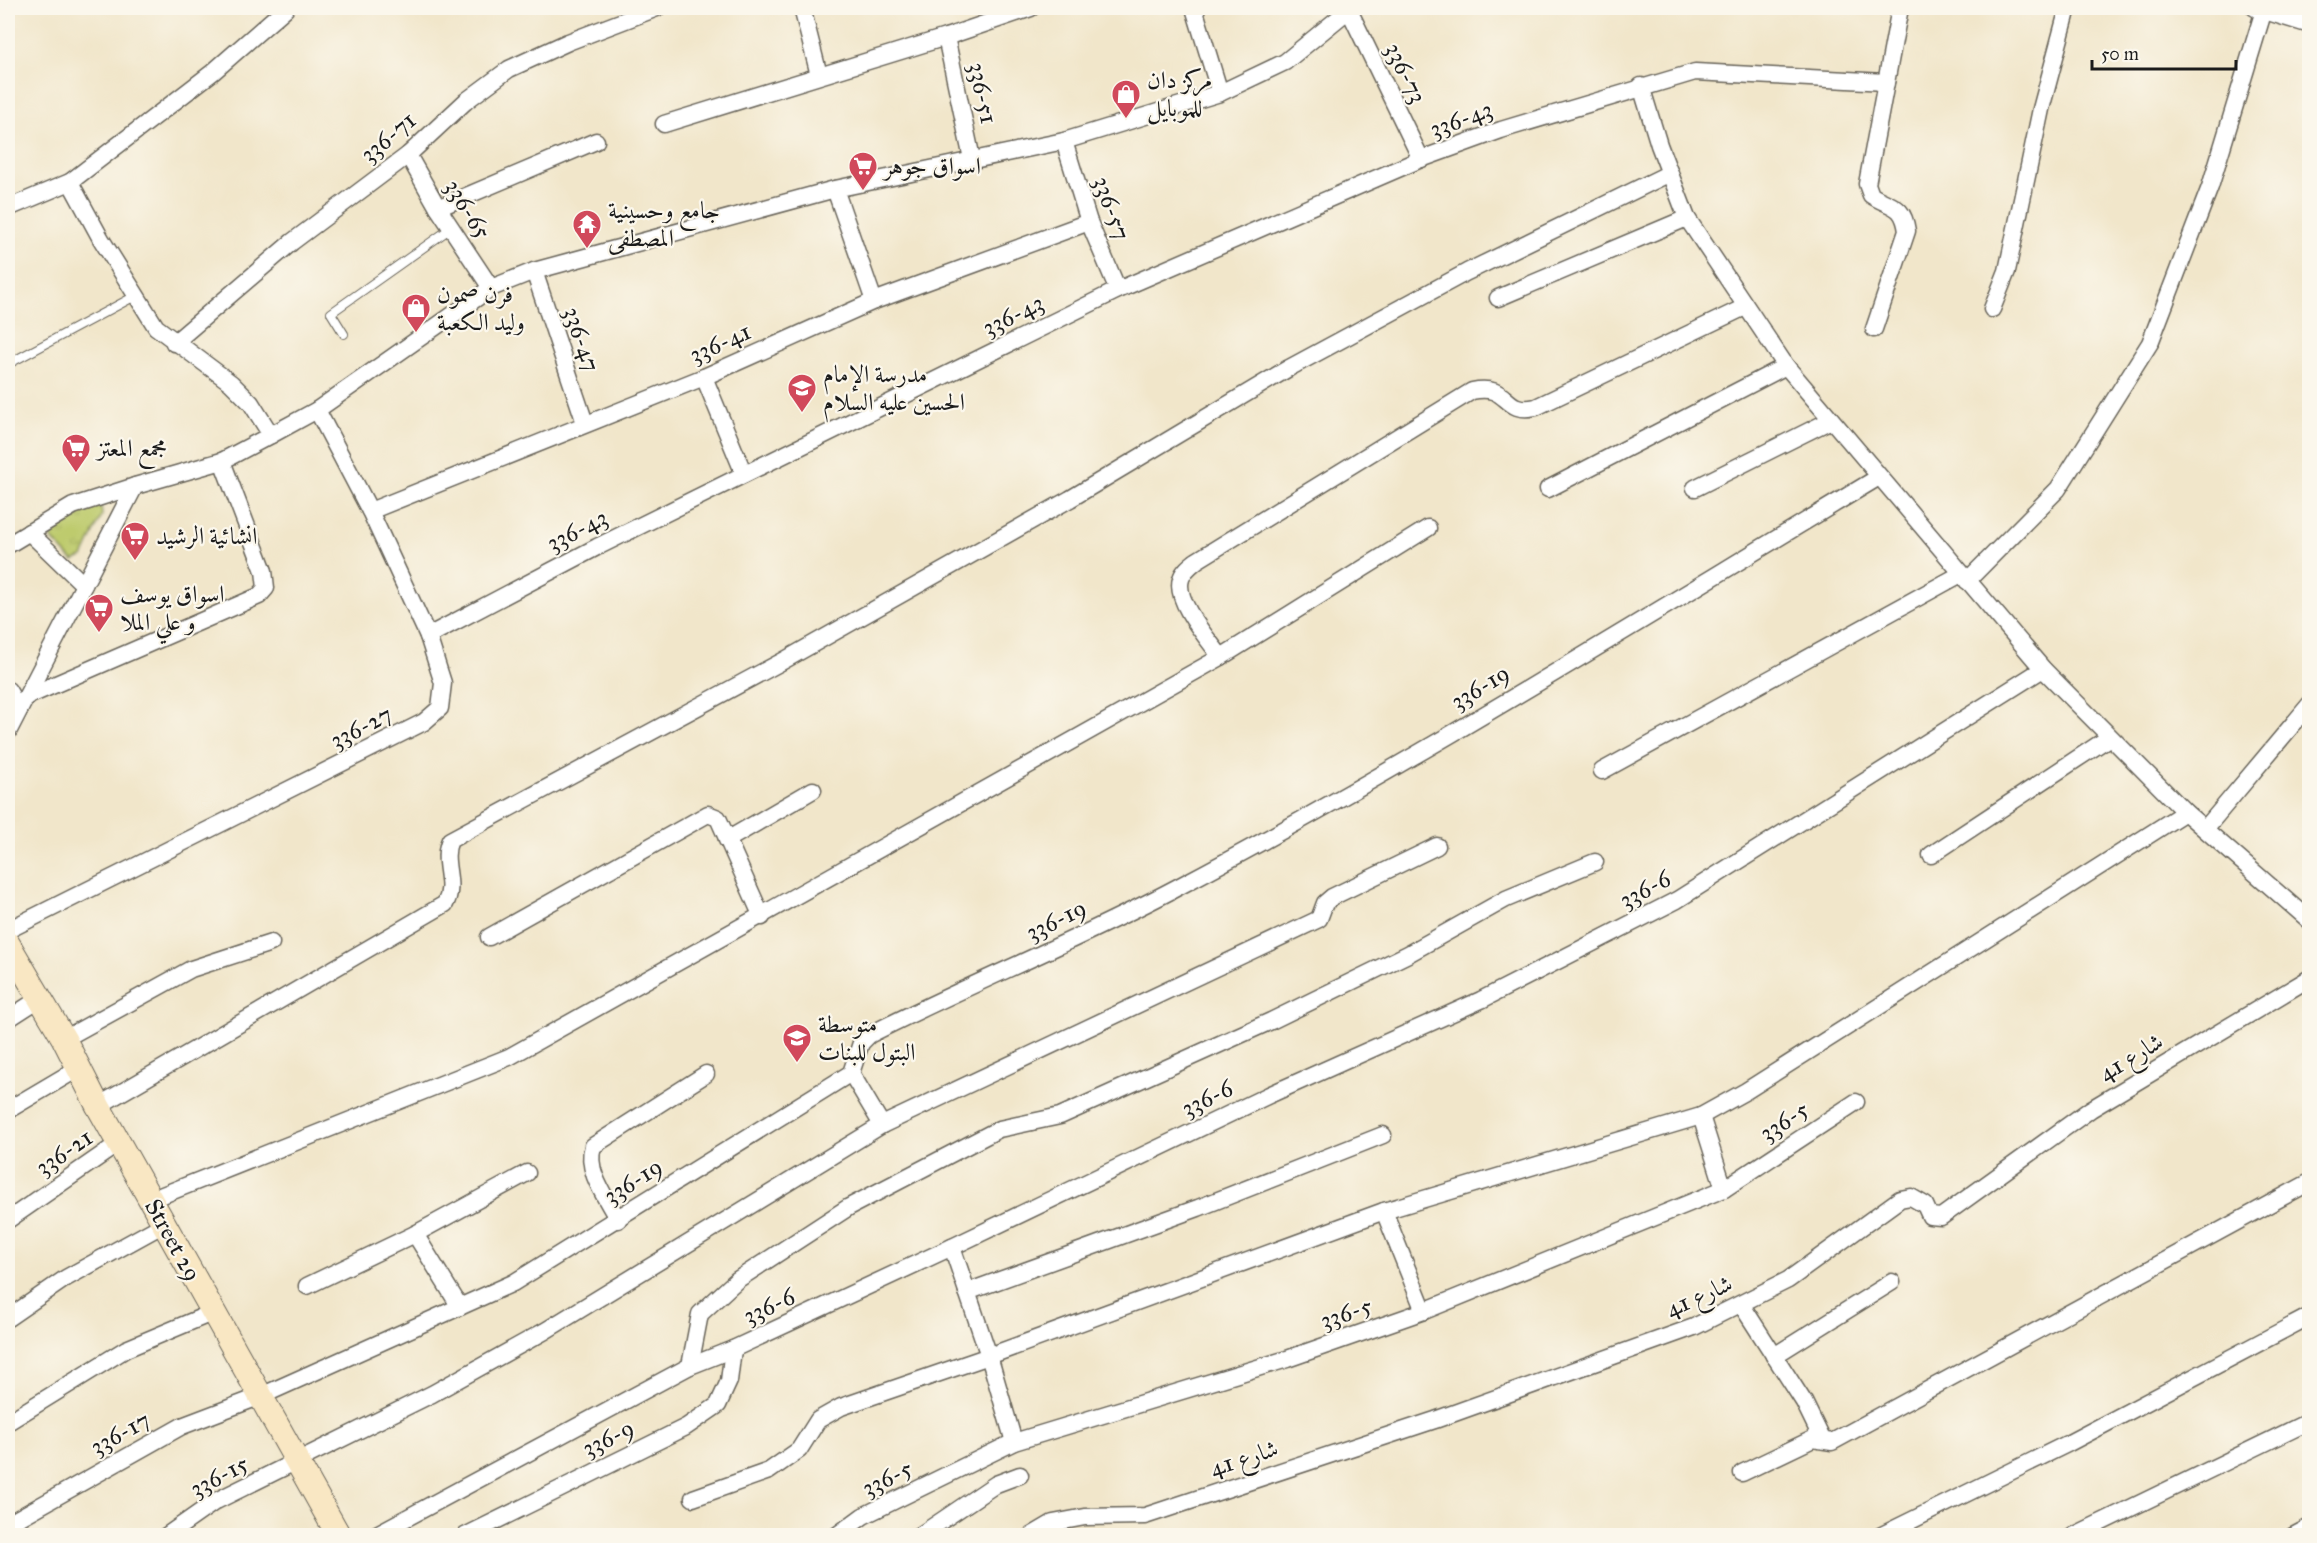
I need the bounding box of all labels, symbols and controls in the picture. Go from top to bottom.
scale bar [2092,33,2236,71]
street label: 336-73 [1379,38,1433,108]
text: 50 m [2101,43,2139,65]
street label: 336-51 [962,60,1004,126]
place label: مركز دان للموبايل [1147,65,1212,125]
shop icon: مركز دان للموبايل [1110,78,1142,120]
street label: 336-43 [1426,94,1496,144]
street label: 336-71 [354,105,422,169]
supermarket icon: اسواق جوهر [847,150,879,192]
place label: اسواق جوهر [881,151,981,181]
street label: 336-57 [1087,172,1137,244]
street label: 336-65 [438,174,498,244]
place label: جامع وحسينية المصطفى [608,195,720,255]
temple icon: جامع وحسينية المصطفى [571,208,603,250]
place label: فرن صمون وليد الكعبة [437,279,525,337]
street label: 336-43 [978,287,1048,343]
shop icon: فرن صمون وليد الكعبة [400,292,432,334]
street label: 336-47 [557,303,607,375]
street label: 336-41 [685,316,755,370]
place label: مدرسة الإمام الحسين عليه السلام [823,359,965,423]
school or university icon: مدرسة الإمام الحسين عليه السلام [786,372,818,414]
supermarket icon: مجمع المعتز [60,432,92,474]
place label: مجمع المعتز [94,433,167,470]
street label: 336-43 [542,502,612,558]
supermarket icon: انشائية الرشيد [119,520,151,562]
place label: انشائية الرشيد [156,521,258,551]
place label: اسواق يوسف و علي الملا [120,579,225,645]
supermarket icon: اسواق يوسف و علي الملا [83,592,115,634]
street label: 336-19 [1445,658,1515,716]
street label: 336-27 [325,699,397,755]
street label: 336-6 [1614,863,1676,915]
street label: 336-19 [1021,893,1091,947]
place label: متوسطة البتول للبنات [818,1009,916,1067]
school or university icon: متوسطة البتول للبنات [781,1022,813,1064]
street label: شارع 41 [2093,1026,2171,1092]
street label: 336-6 [1176,1072,1238,1123]
street label: 336-5 [1754,1094,1814,1148]
street label: 336-21 [30,1122,98,1182]
street label: 336-19 [598,1151,668,1211]
street label: Street 29 [138,1194,208,1286]
street label: شارع 41 [1661,1268,1739,1328]
street label: 336-6 [738,1281,800,1331]
street label: 336-5 [1316,1290,1376,1336]
street label: 336-17 [85,1404,155,1462]
street label: 336-9 [577,1413,639,1463]
street label: شارع 41 [1206,1433,1283,1488]
street label: 336-15 [185,1448,253,1504]
street label: 336-5 [857,1453,917,1503]

